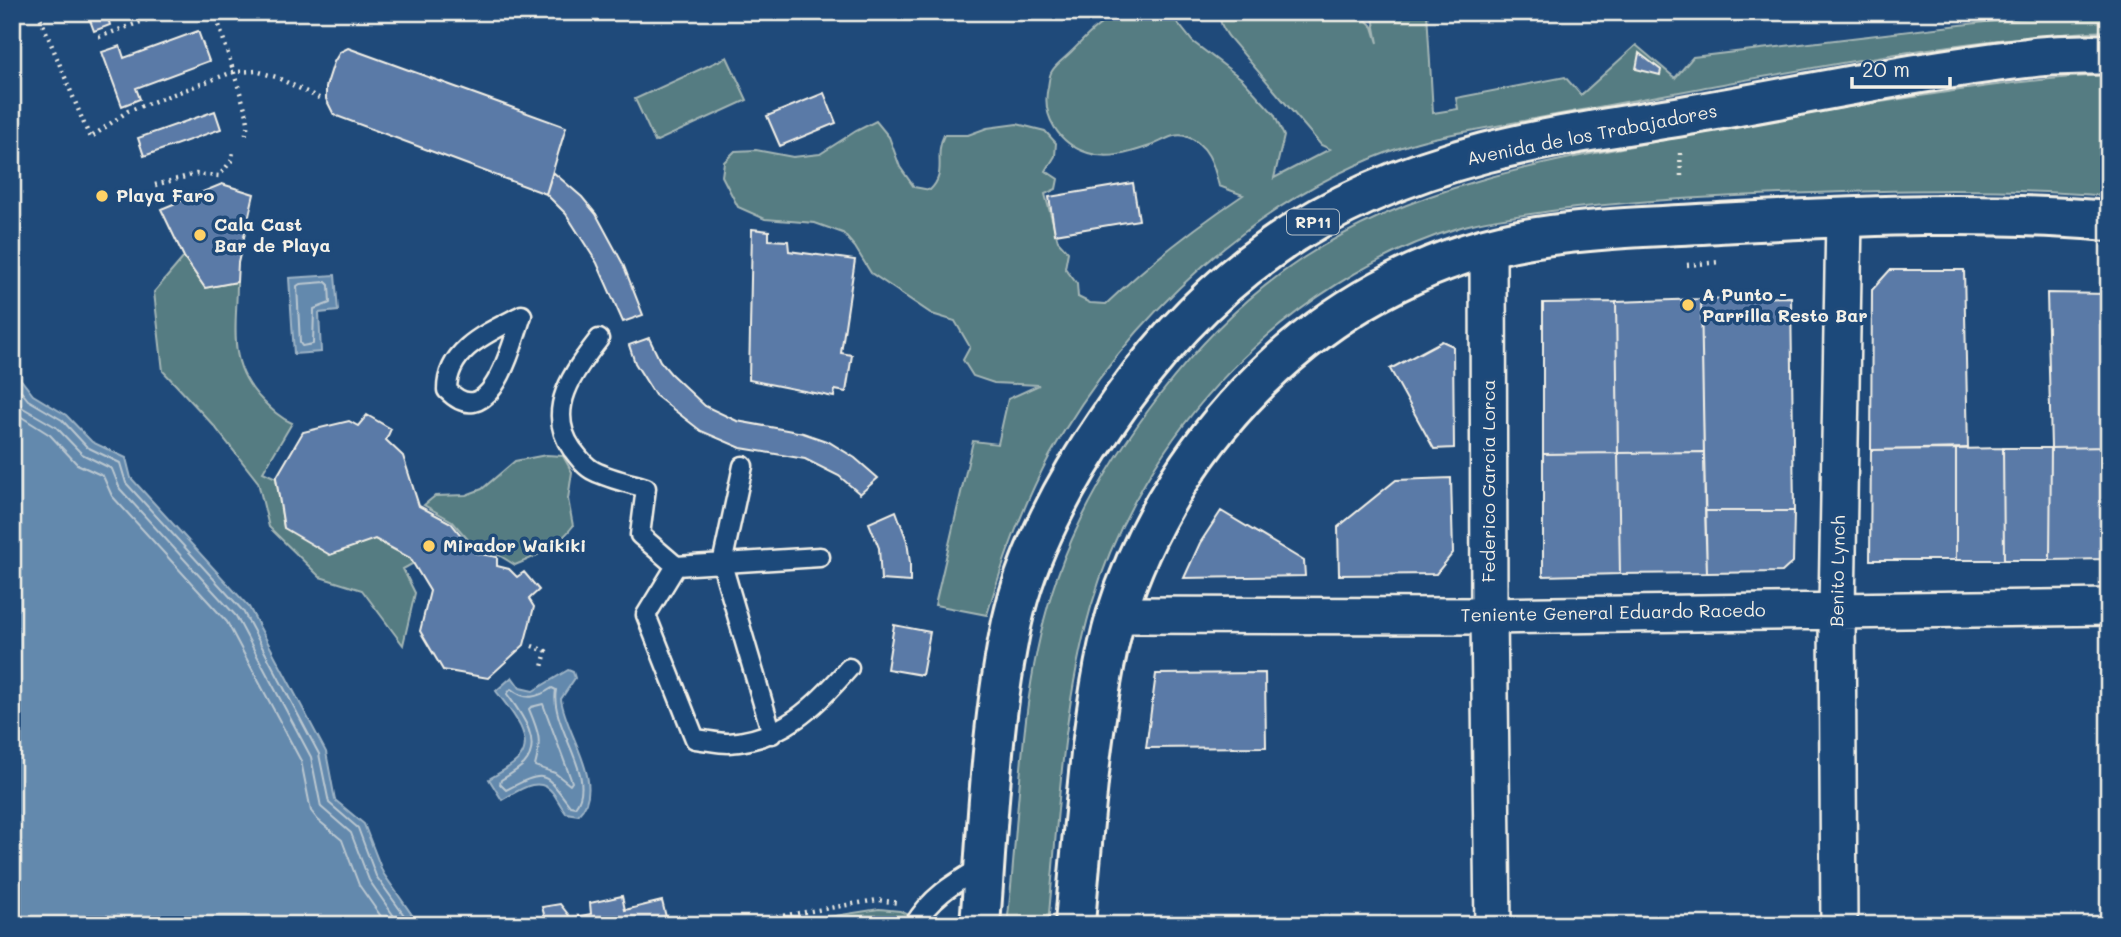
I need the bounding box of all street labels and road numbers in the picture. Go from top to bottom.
street label: Avenida de los Trabajadores [1465,98,1719,170]
road number: RP11 [1287,210,1339,234]
street label: Federico García Lorca [1476,379,1500,583]
street label: Benito Lynch [1824,515,1850,627]
street label: Teniente General Eduardo Racedo [1460,597,1766,627]

